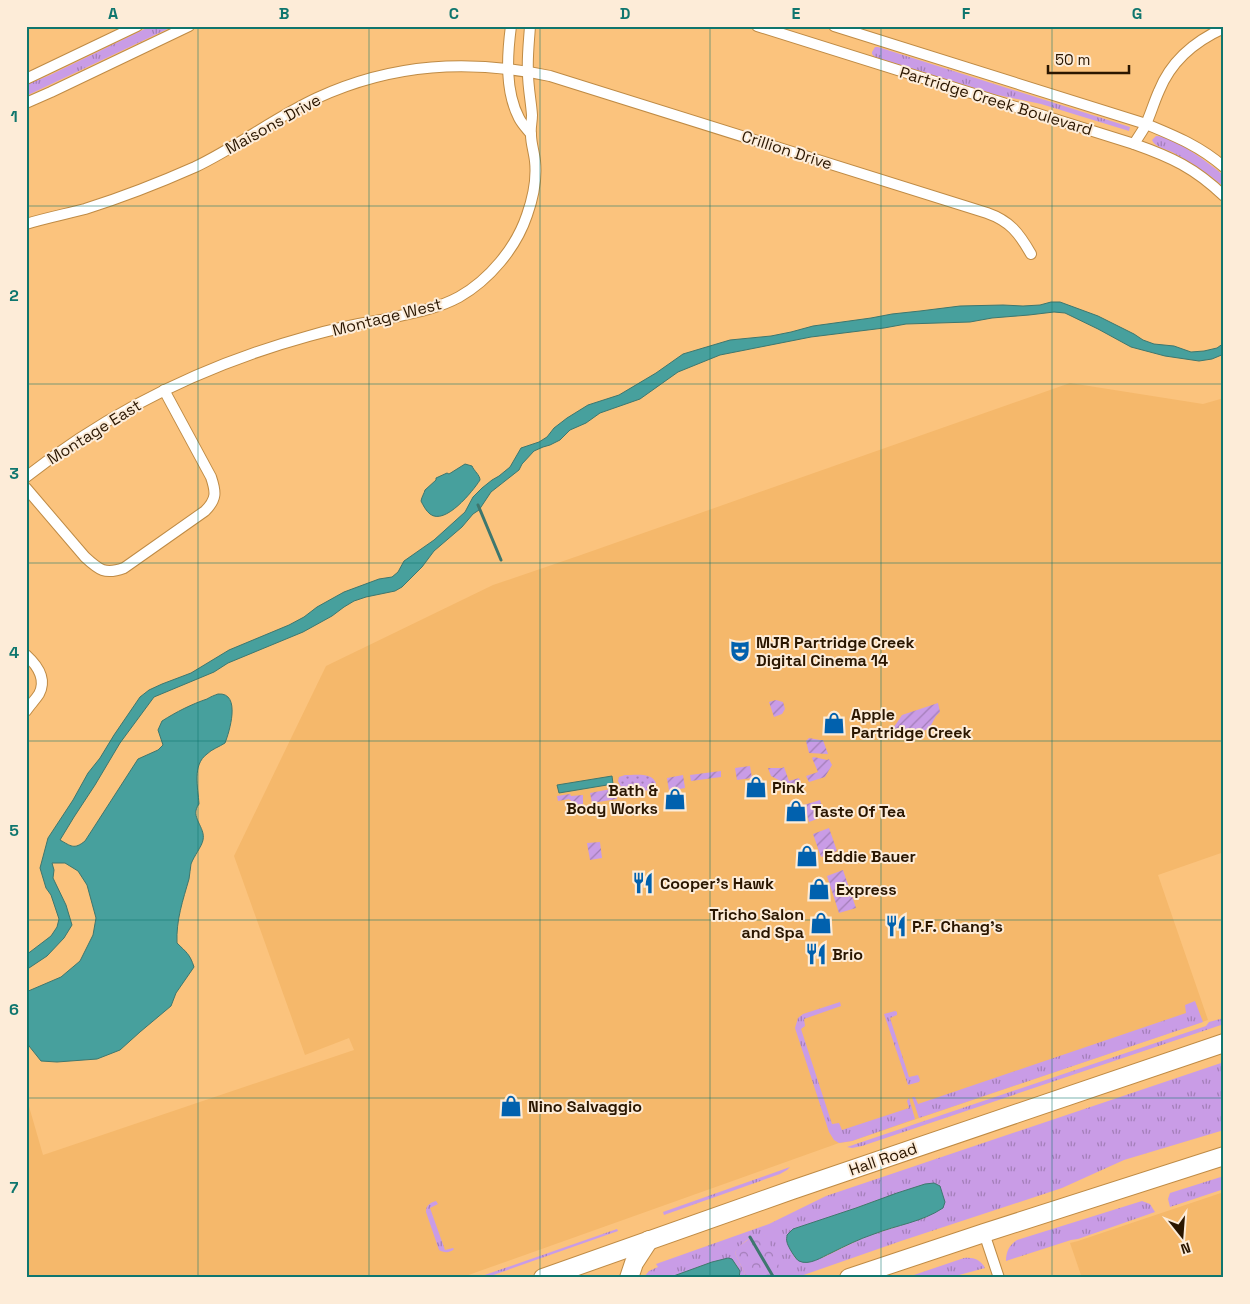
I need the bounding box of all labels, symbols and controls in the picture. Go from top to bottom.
text: A [108,3,118,24]
text: B [279,3,289,24]
text: C [449,3,459,24]
text: D [620,3,630,24]
text: E [792,3,801,24]
text: F [962,3,971,24]
text: G [1132,3,1142,24]
scale bar [1048,42,1129,74]
text: 50 m [1055,50,1090,69]
street label: Partridge Creek Boulevard [897,62,1095,140]
street label: Maisons Drive [222,89,324,159]
text: 1 [10,106,18,127]
street label: Crillion Drive [739,125,835,175]
text: 2 [9,285,19,306]
street label: Montage West [330,293,444,341]
street label: Montage East [43,395,145,469]
text: 3 [9,463,19,484]
place label: MJR Partridge Creek Digital Cinema 14 [756,632,915,671]
theatre icon: MJR Partridge Creek Digital Cinema 14 [727,638,753,664]
text: 4 [9,642,19,663]
place label: Apple Partridge Creek [851,704,972,743]
shop icon: Apple Partridge Creek [821,710,847,736]
shop icon: Pink [743,774,769,800]
place label: Pink [772,777,805,798]
place label: Bath & Body Works [566,780,659,819]
shop icon: Bath & Body Works [662,786,688,812]
shop icon: Taste Of Tea [783,798,809,824]
place label: Taste Of Tea [812,801,906,822]
text: 5 [9,820,19,841]
shop icon: Eddie Bauer [794,843,820,869]
place label: Eddie Bauer [824,846,916,867]
restaurant icon: Cooper's Hawk [630,870,656,896]
place label: Cooper's Hawk [660,873,774,894]
shop icon: Express [806,876,832,902]
place label: Express [836,879,897,900]
place label: Tricho Salon and Spa [709,904,804,943]
shop icon: Tricho Salon and Spa [808,910,834,936]
restaurant icon: P.F. Chang's [883,913,909,939]
place label: P.F. Chang's [912,916,1003,937]
restaurant icon: Brio [803,941,829,967]
place label: Brio [832,944,863,965]
text: 6 [9,999,19,1020]
shop icon: Nino Salvaggio [498,1093,524,1119]
place label: Nino Salvaggio [528,1096,642,1117]
street label: Hall Road [846,1138,920,1180]
text: 7 [10,1177,19,1198]
north arrow [1158,1212,1208,1262]
text: N [1179,1238,1193,1258]

